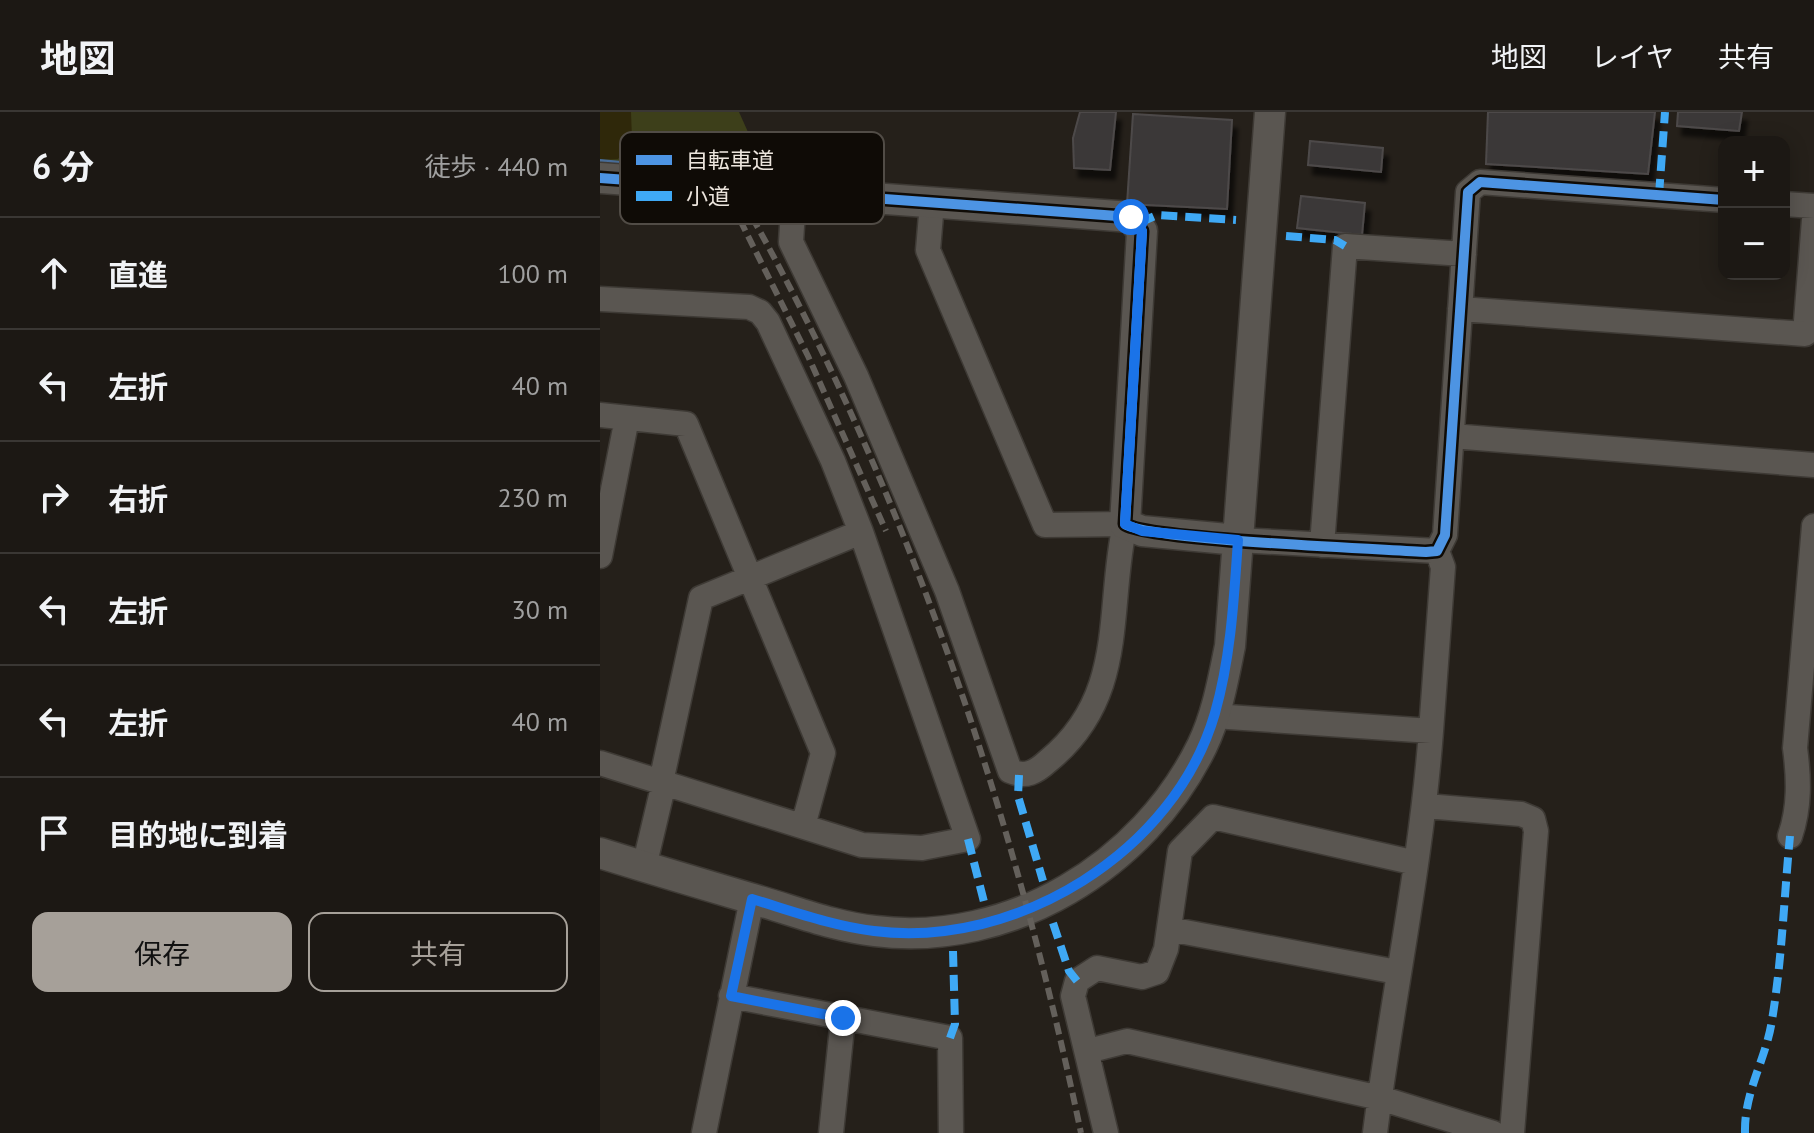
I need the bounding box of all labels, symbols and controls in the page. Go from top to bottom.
text: 地図 [40,33,116,82]
text: 地図 [1491,38,1547,75]
text: レイヤ [1591,38,1674,75]
text: 共有 [1718,38,1774,75]
legend [620,132,884,224]
map controls [1718,136,1790,280]
button: + [1718,136,1790,208]
text: 6 分 [32,144,94,188]
text: 自転車道 [686,146,774,174]
text: 徒歩 · 440 m [425,150,568,183]
text: 小道 [686,182,730,210]
route start [1113,199,1149,235]
button: − [1718,208,1790,280]
icon: ahead [32,251,76,295]
text: 直進 [108,255,168,294]
text: 100 m [497,257,568,290]
icon: left [32,363,76,407]
text: 左折 [108,367,168,406]
text: 40 m [512,369,568,402]
icon: right [32,475,76,519]
text: 右折 [108,479,168,518]
text: 230 m [497,481,568,514]
icon: left [32,587,76,631]
text: 左折 [108,591,168,630]
text: 30 m [512,593,568,626]
icon: left [32,699,76,743]
text: 左折 [108,703,168,742]
text: 40 m [512,705,568,738]
icon: arrive [32,811,76,855]
text: 目的地に到着 [108,815,288,854]
button: 保存 [32,912,292,992]
button: 共有 [308,912,568,992]
route end [825,1000,861,1036]

